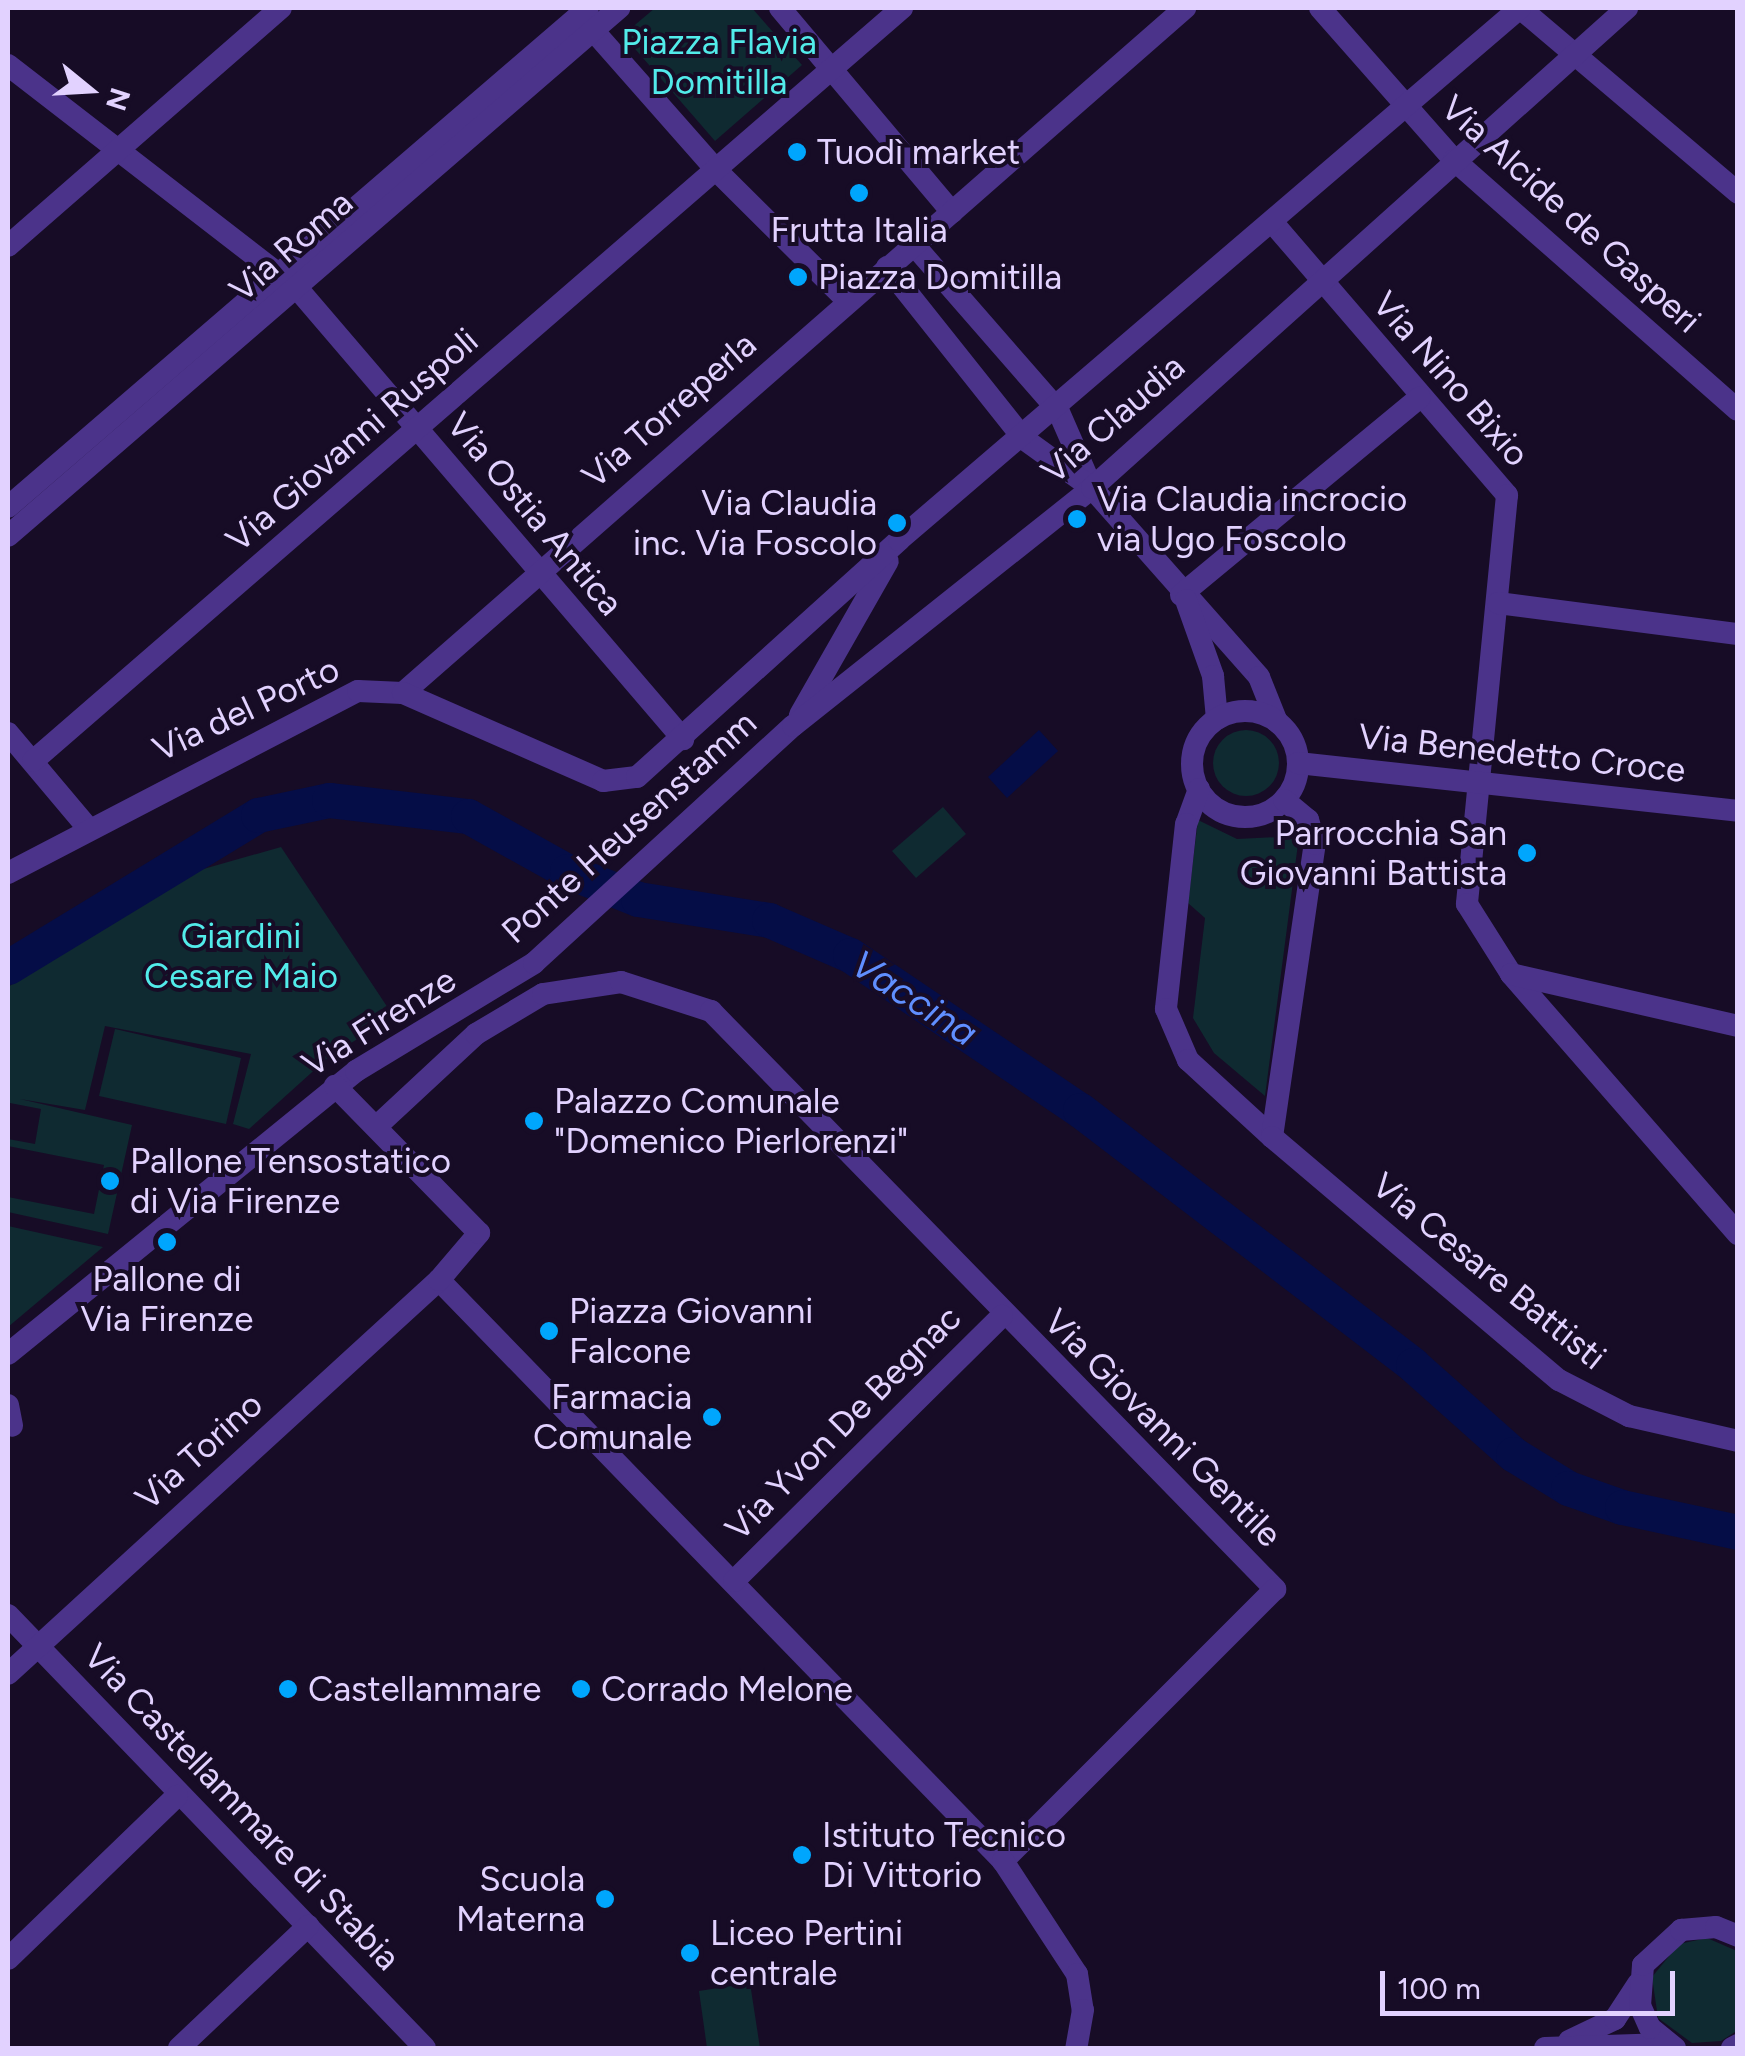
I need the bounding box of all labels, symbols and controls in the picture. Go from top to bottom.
park label: Piazza Flavia Domitilla [621,21,817,103]
north arrow [40,40,140,140]
text: N [99,84,138,115]
street label: Via Alcide de Gasperi [1433,87,1709,341]
place label: Tuodì market [817,131,1020,173]
marker: Tuodì market [786,141,808,163]
street label: Via Roma [221,181,361,311]
marker: Frutta Italia [848,182,870,204]
place label: Frutta Italia [770,209,948,251]
place label: Piazza Domitilla [818,256,1062,298]
marker: Piazza Domitilla [787,266,809,288]
street label: Via Nino Bixio [1364,283,1538,475]
street label: Via Giovanni Ruspoli [218,319,486,561]
street label: Via Torreperla [574,323,764,497]
street label: Via Claudia [1033,346,1193,492]
street label: Via Ostia Antica [438,404,632,624]
place label: Via Claudia incrocio via Ugo Foscolo [1097,478,1407,560]
place label: Via Claudia inc. Via Foscolo [633,482,877,564]
marker: Via Claudia incrocio via Ugo Foscolo [1066,508,1088,530]
marker: Via Claudia inc. Via Foscolo [886,512,908,534]
street label: Via del Porto [146,648,346,770]
street label: Ponte Heusenstamm [493,702,765,952]
street label: Via Benedetto Croce [1357,715,1687,791]
place label: Parrocchia San Giovanni Battista [1240,812,1507,894]
marker: Parrocchia San Giovanni Battista [1516,842,1538,864]
park label: Giardini Cesare Maio [144,915,338,997]
water label: Vaccina [843,942,985,1056]
street label: Via Firenze [295,958,463,1086]
place label: Palazzo Comunale "Domenico Pierlorenzi" [554,1080,908,1162]
marker: Palazzo Comunale "Domenico Pierlorenzi" [523,1110,545,1132]
place label: Pallone Tensostatico di Via Firenze [130,1140,451,1222]
street label: Via Cesare Battisti [1364,1164,1614,1378]
marker: Pallone Tensostatico di Via Firenze [99,1170,121,1192]
marker: Pallone di Via Firenze [156,1231,178,1253]
place label: Pallone di Via Firenze [81,1258,253,1340]
place label: Piazza Giovanni Falcone [569,1290,813,1372]
street label: Via Yvon De Begnac [717,1297,969,1549]
street label: Via Giovanni Gentile [1036,1301,1290,1555]
marker: Piazza Giovanni Falcone [538,1320,560,1342]
place label: Farmacia Comunale [533,1376,692,1458]
street label: Via Torino [127,1383,271,1519]
marker: Farmacia Comunale [701,1406,723,1428]
street label: Via Castellammare di Stabia [75,1635,409,1979]
place label: Castellammare [308,1668,541,1710]
place label: Corrado Melone [601,1668,853,1710]
marker: Castellammare [277,1678,299,1700]
marker: Corrado Melone [570,1678,592,1700]
place label: Istituto Tecnico Di Vittorio [822,1814,1066,1896]
marker: Istituto Tecnico Di Vittorio [791,1844,813,1866]
place label: Scuola Materna [456,1858,585,1940]
marker: Scuola Materna [594,1888,616,1910]
place label: Liceo Pertini centrale [710,1912,903,1994]
marker: Liceo Pertini centrale [679,1942,701,1964]
scale bar [1385,1951,1680,2013]
text: 100 m [1397,1970,1481,2007]

